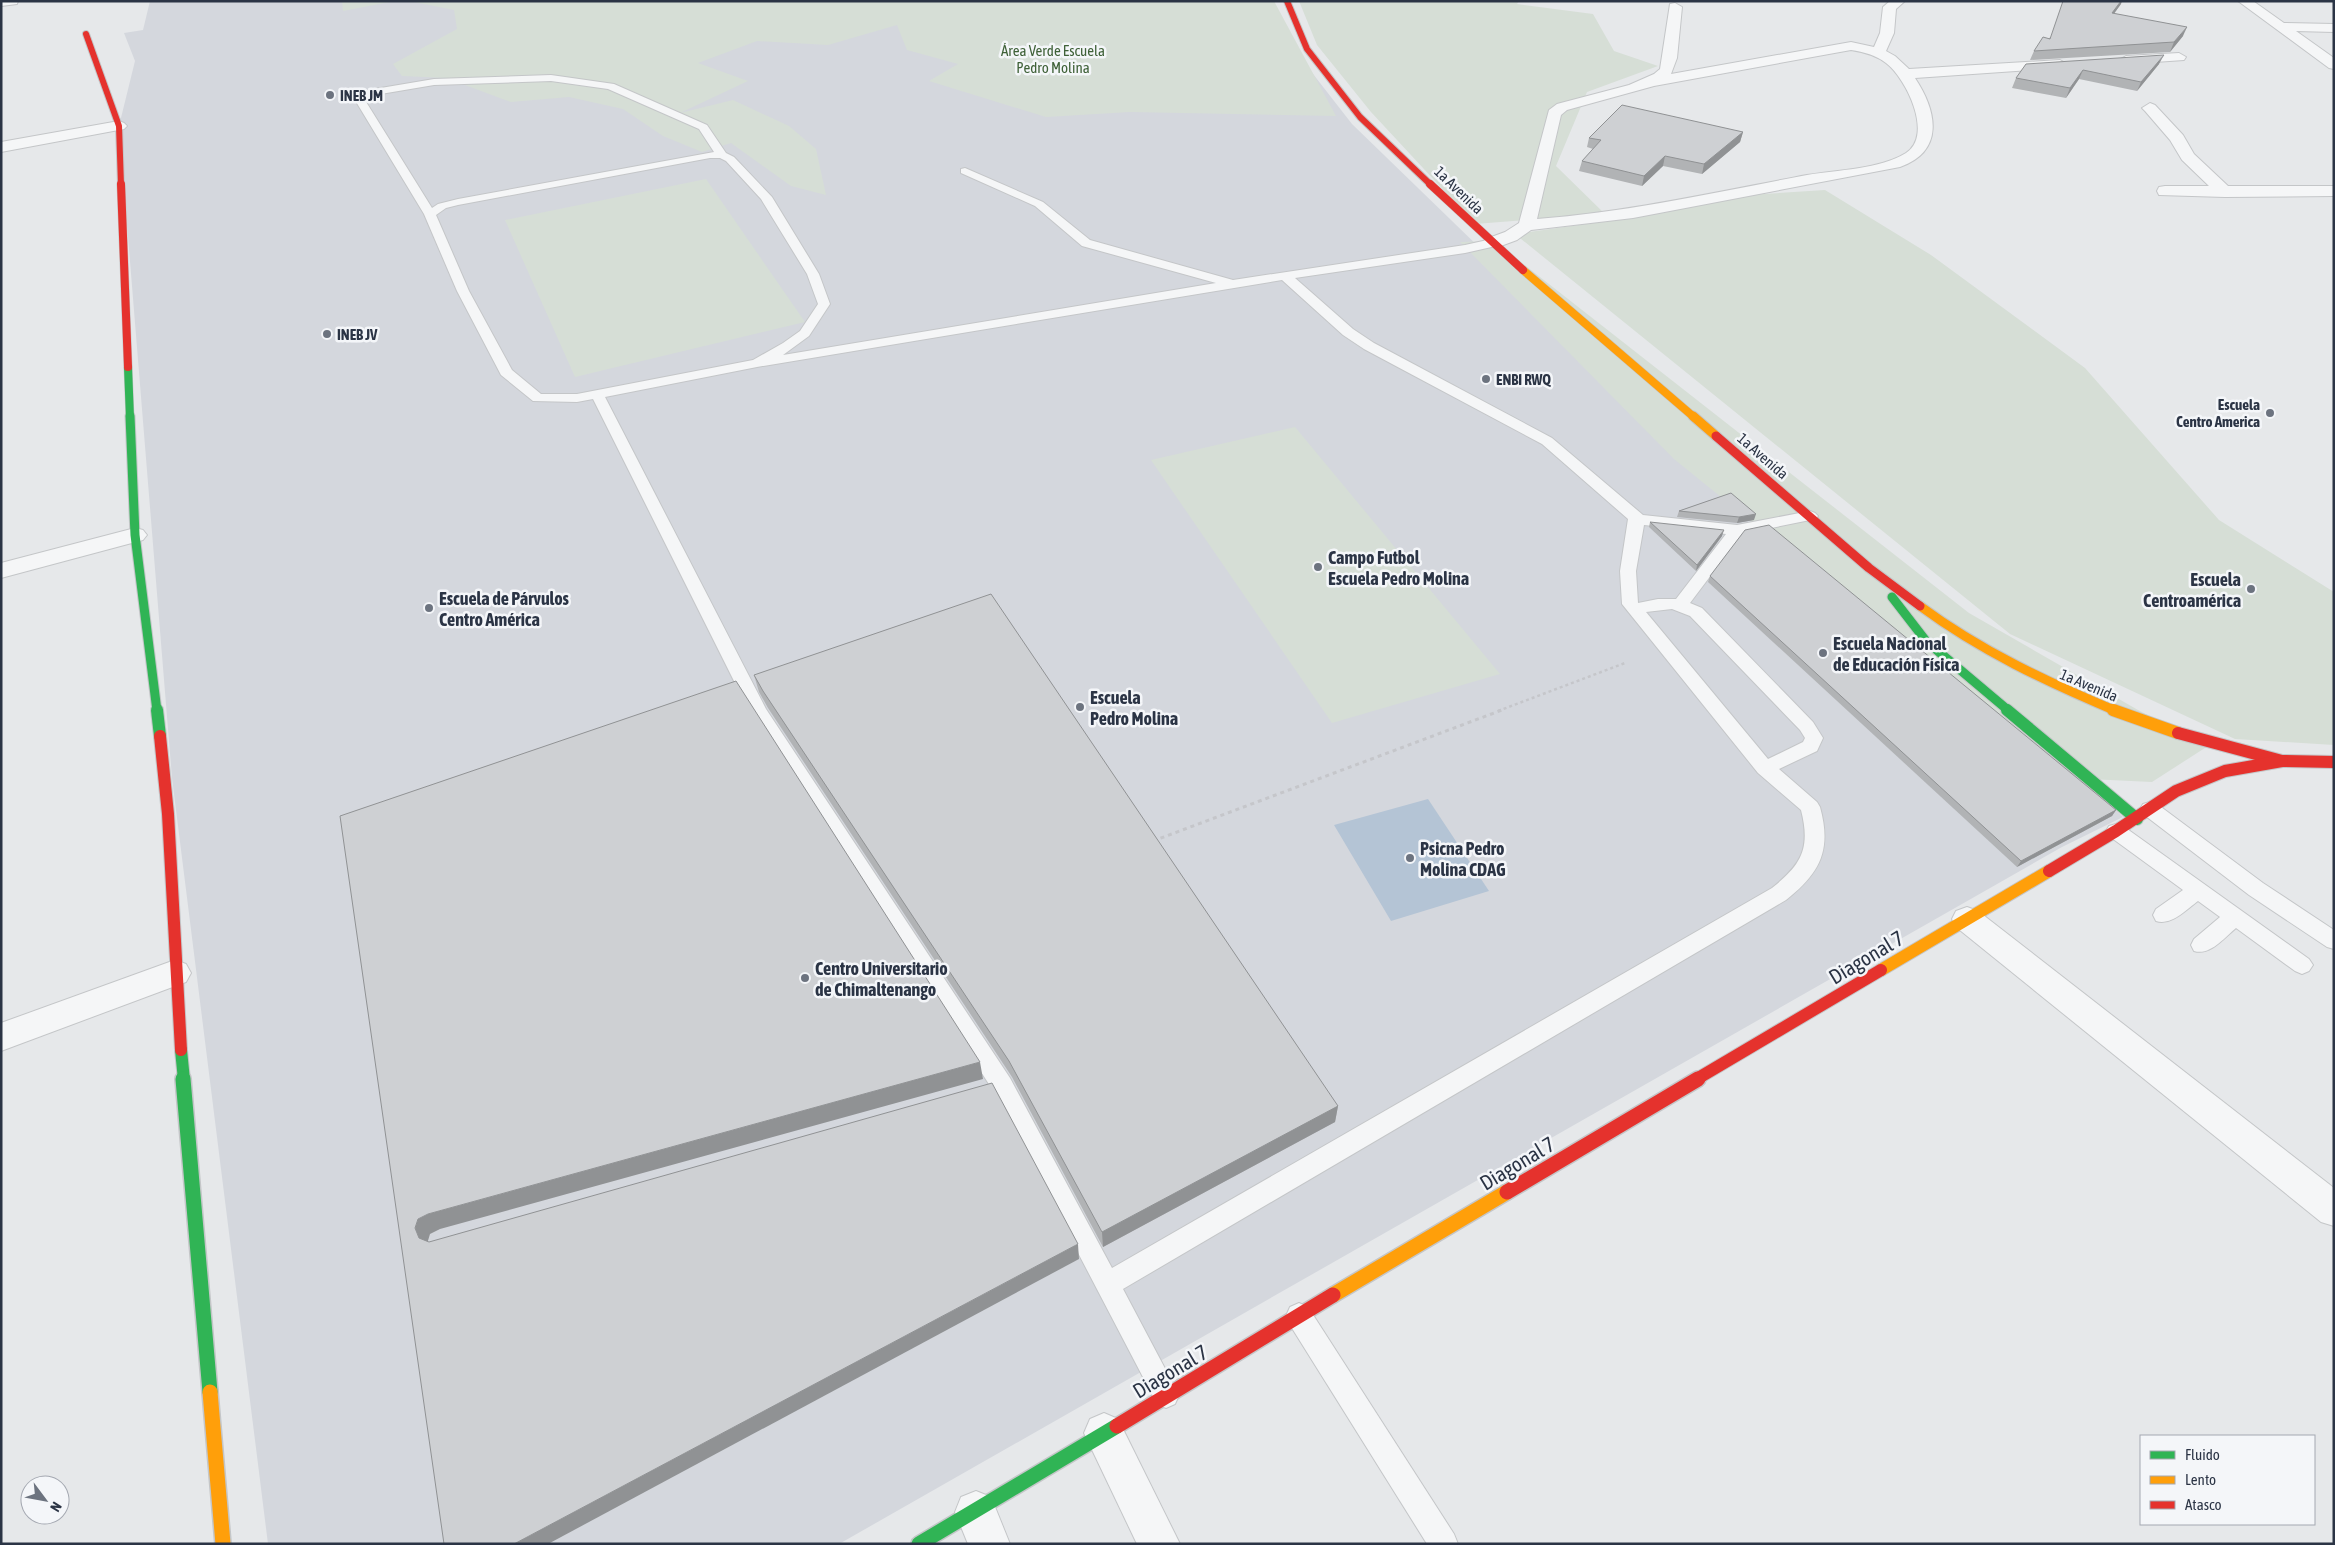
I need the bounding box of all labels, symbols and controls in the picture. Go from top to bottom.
park label: Área Verde Escuela Pedro Molina [1001,42,1105,76]
place label: INEB JM [340,87,383,104]
marker: INEB JM [324,89,336,101]
street label: 1a Avenida [1431,163,1487,217]
place label: INEB JV [337,326,378,343]
marker: INEB JV [321,328,333,340]
place label: ENBI RWQ [1496,371,1551,388]
marker: ENBI RWQ [1480,373,1492,385]
place label: Escuela Centro America [2176,396,2260,430]
marker: Escuela Centro America [2264,407,2276,419]
street label: 1a Avenida [1734,430,1792,482]
place label: Campo Futbol Escuela Pedro Molina [1328,547,1469,589]
marker: Campo Futbol Escuela Pedro Molina [1312,561,1324,573]
place label: Escuela Centroamérica [2143,569,2241,611]
marker: Escuela Centroamérica [2245,583,2257,595]
place label: Escuela de Párvulos Centro América [439,588,570,630]
marker: Escuela de Párvulos Centro América [423,602,435,614]
place label: Escuela Nacional de Educación Física [1833,633,1959,675]
marker: Escuela Nacional de Educación Física [1817,647,1829,659]
street label: 1a Avenida [2058,665,2120,705]
place label: Escuela Pedro Molina [1090,687,1178,729]
marker: Escuela Pedro Molina [1074,701,1086,713]
place label: Psicna Pedro Molina CDAG [1420,838,1506,880]
marker: Psicna Pedro Molina CDAG [1404,852,1416,864]
street label: Diagonal 7 [1824,925,1908,989]
place label: Centro Universitario de Chimaltenango [815,958,948,1000]
marker: Centro Universitario de Chimaltenango [799,972,811,984]
street label: Diagonal 7 [1475,1131,1559,1195]
street label: Diagonal 7 [1128,1339,1212,1403]
legend [2140,1435,2315,1525]
text: Fluido [2185,1446,2220,1463]
text: Lento [2185,1471,2216,1488]
north arrow [20,1475,70,1525]
text: Atasco [2185,1496,2222,1513]
text: N [47,1499,65,1515]

